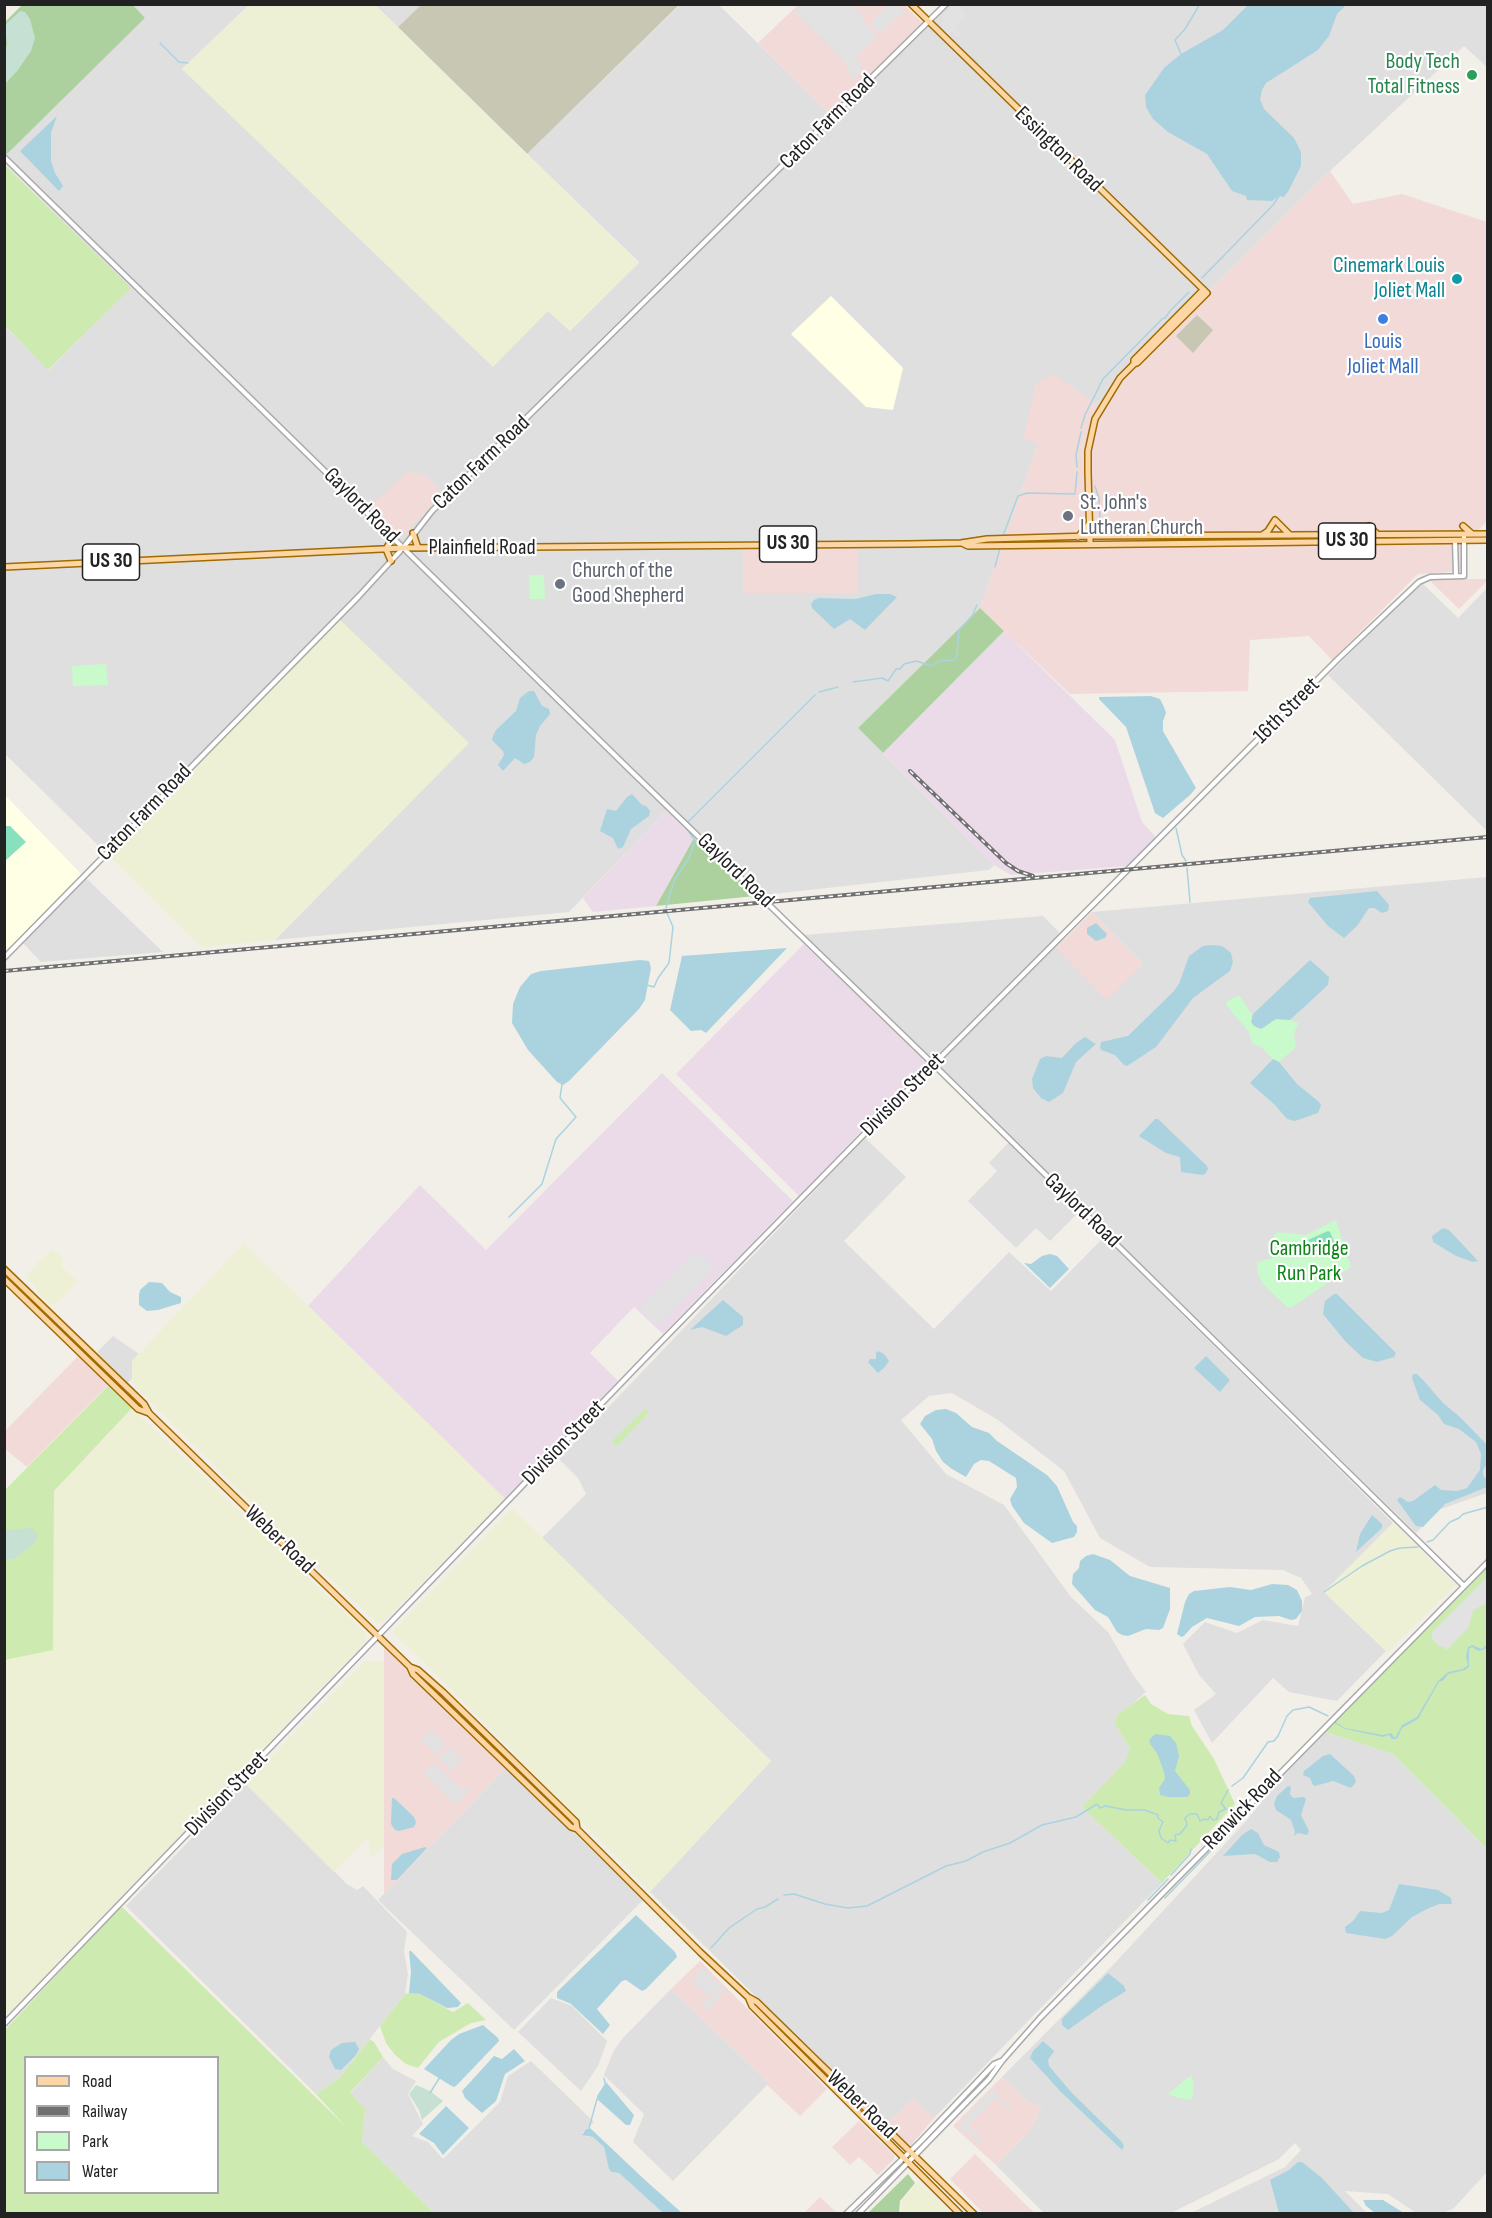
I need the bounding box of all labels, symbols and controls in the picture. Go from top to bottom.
place label: Body Tech Total Fitness [1367,49,1460,100]
marker: Body Tech Total Fitness [1465,68,1479,82]
street label: Caton Farm Road [775,69,881,175]
street label: Essington Road [1009,102,1107,198]
place label: Cinemark Louis Joliet Mall [1333,253,1445,304]
marker: Cinemark Louis Joliet Mall [1450,272,1464,286]
marker: Louis Joliet Mall [1376,312,1390,326]
place label: Louis Joliet Mall [1348,329,1418,380]
street label: Caton Farm Road [428,410,536,516]
street label: Gaylord Road [318,463,404,549]
place label: St. John's Lutheran Church [1080,490,1203,542]
marker: St. John's Lutheran Church [1061,509,1075,523]
road number: US 30 [1318,523,1376,559]
road number: US 30 [760,526,816,562]
street label: Plainfield Road [428,535,536,561]
road number: US 30 [82,544,140,580]
place label: Church of the Good Shepherd [572,558,684,610]
marker: Church of the Good Shepherd [553,577,567,591]
street label: 16th Street [1248,672,1326,750]
street label: Caton Farm Road [92,759,198,867]
street label: Gaylord Road [691,828,779,914]
street label: Division Street [855,1047,951,1143]
street label: Gaylord Road [1038,1168,1126,1254]
park label: Cambridge Run Park [1269,1236,1349,1288]
street label: Division Street [517,1395,611,1491]
street label: Weber Road [238,1500,320,1580]
street label: Division Street [180,1746,274,1842]
street label: Renwick Road [1198,1764,1288,1856]
legend [24,2056,219,2194]
street label: Weber Road [820,2065,902,2145]
text: Road [82,2071,112,2092]
text: Railway [82,2101,127,2122]
text: Park [82,2131,108,2152]
text: Water [82,2161,118,2182]

